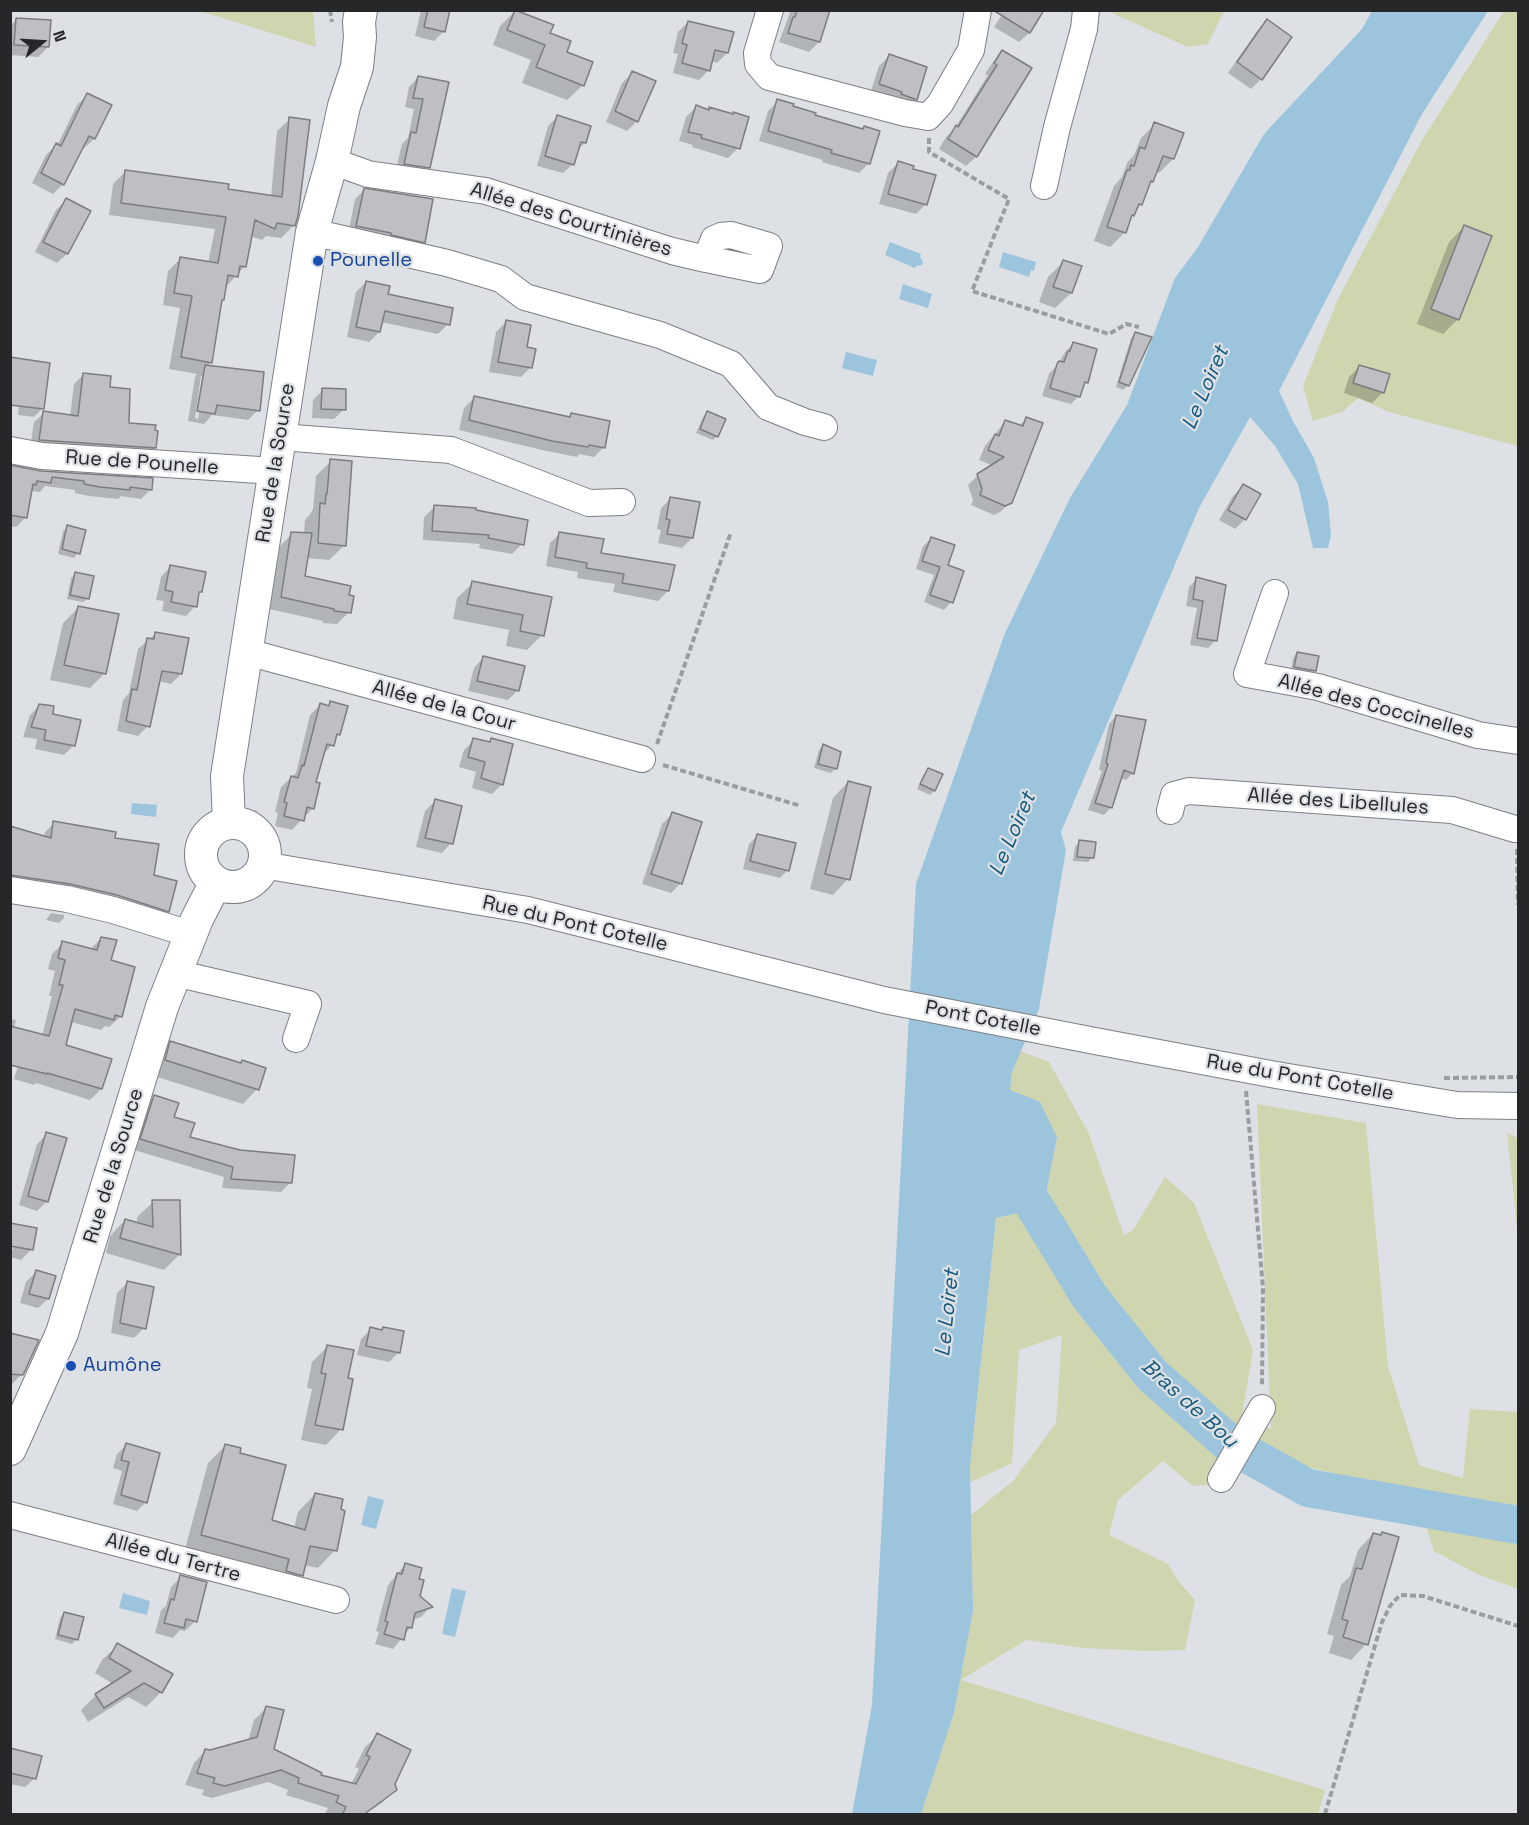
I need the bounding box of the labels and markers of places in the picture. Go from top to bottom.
place label: Pounelle [330,249,412,273]
marker: Pounelle [311,254,325,268]
place label: Aumône [83,1354,161,1378]
marker: Aumône [64,1359,78,1373]

